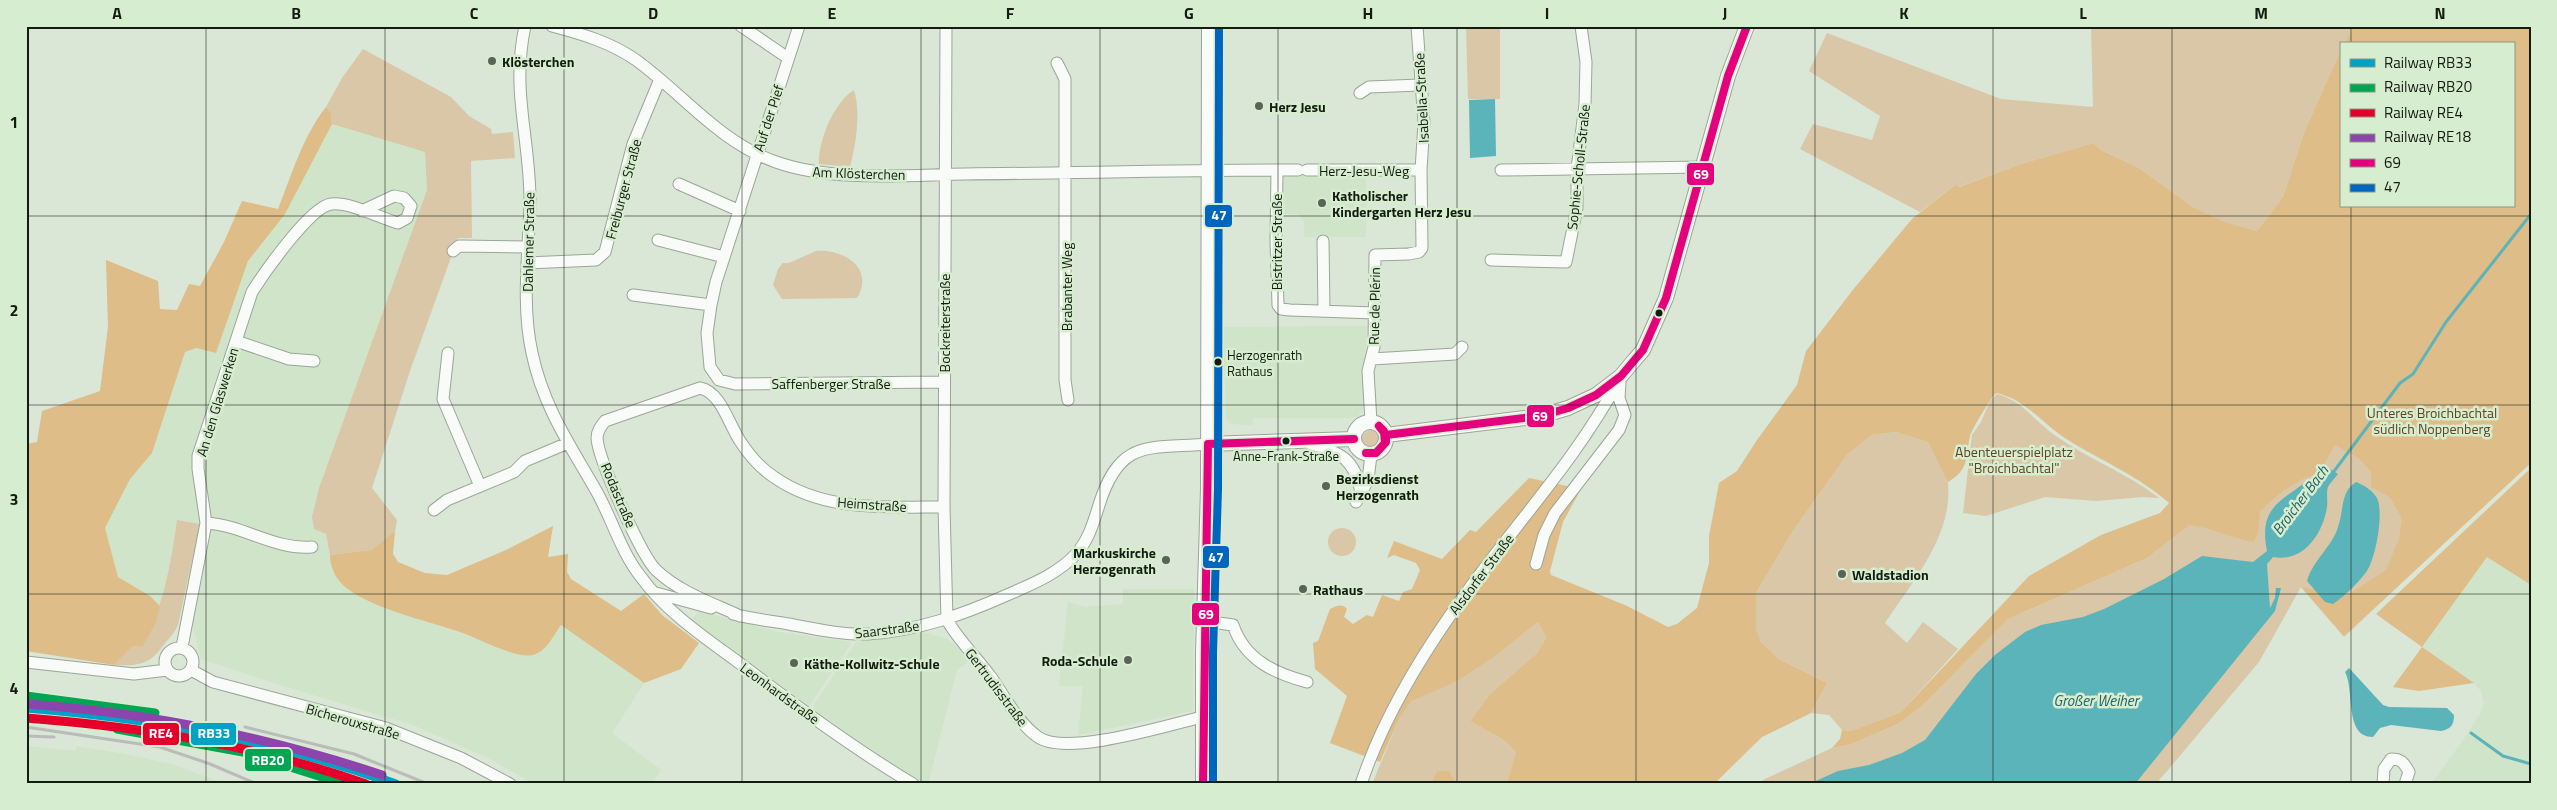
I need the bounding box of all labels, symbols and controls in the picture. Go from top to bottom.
text: A [112,1,122,25]
text: B [291,1,301,25]
text: C [470,1,479,25]
text: D [648,1,658,25]
text: E [828,1,837,25]
text: F [1006,1,1015,25]
text: G [1184,1,1194,25]
text: H [1363,1,1373,25]
text: I [1545,1,1549,25]
text: J [1723,1,1727,25]
text: K [1899,1,1909,25]
text: L [2079,1,2087,25]
text: M [2254,1,2268,25]
text: N [2434,1,2446,25]
legend [2340,42,2514,208]
place label: Klösterchen [502,51,574,72]
text: Railway RB33 [2384,51,2472,74]
street label: Isabella-Straße [1408,53,1434,143]
marker: Klösterchen [486,55,498,67]
text: Railway RB20 [2384,75,2472,98]
street label: Auf der Pief [747,82,789,154]
place label: Herz Jesu [1269,96,1326,117]
marker: Herz Jesu [1253,100,1265,112]
text: Railway RE4 [2384,101,2463,124]
street label: Sophie-Scholl-Straße [1561,103,1595,231]
text: 1 [10,110,18,134]
text: Railway RE18 [2384,125,2471,148]
street label: Freiburger Straße [600,137,646,241]
text: 69 [2384,151,2401,174]
street label: Herz-Jesu-Weg [1319,160,1409,181]
street label: Am Klösterchen [812,161,906,185]
line badge: 69 [1686,162,1715,186]
text: 69 [1693,163,1709,184]
text: 47 [2384,175,2401,198]
place label: Katholischer Kindergarten Herz Jesu [1332,185,1471,222]
street label: Dahlemer Straße [517,192,539,292]
street label: Bistritzer Straße [1266,194,1287,290]
marker: Katholischer Kindergarten Herz Jesu [1316,197,1328,209]
line badge: 47 [1204,204,1233,228]
text: 47 [1211,204,1227,225]
street label: Brabanter Weg [1056,243,1077,331]
street label: Rue de Plérin [1363,267,1385,345]
street label: Bockreiterstraße [934,274,955,372]
text: 2 [10,298,18,322]
unlabelled marker [1654,308,1664,318]
street label: An den Glaswerken [190,345,244,459]
place label: Herzogenrath Rathaus [1227,345,1302,381]
marker: Herzogenrath Rathaus [1213,357,1223,367]
street label: Saffenberger Straße [771,373,891,394]
park label: Unteres Broichbachtal südlich Noppenberg [2367,402,2497,439]
line badge: 69 [1526,404,1555,428]
text: 69 [1532,405,1548,426]
marker: Anne-Frank-Straße [1281,436,1291,446]
park label: Abenteuerspielplatz "Broichbachtal" [1955,441,2073,478]
place label: Anne-Frank-Straße [1233,446,1339,466]
street label: Rodastraße [596,459,642,531]
water label: Broicher Bach [2266,460,2334,540]
place label: Bezirksdienst Herzogenrath [1336,468,1419,505]
marker: Bezirksdienst Herzogenrath [1320,480,1332,492]
text: 3 [10,487,18,511]
street label: Heimstraße [837,491,907,517]
street label: Alsdorfer Straße [1444,529,1518,619]
place label: Markuskirche Herzogenrath [1073,542,1156,579]
line badge: 47 [1202,545,1230,569]
text: 47 [1208,546,1224,567]
marker: Markuskirche Herzogenrath [1160,554,1172,566]
place label: Waldstadion [1852,564,1929,585]
marker: Waldstadion [1836,568,1848,580]
place label: Rathaus [1313,579,1363,600]
marker: Rathaus [1297,583,1309,595]
line badge: 69 [1191,602,1220,626]
text: 69 [1198,603,1214,624]
street label: Saarstraße [854,615,920,643]
street label: Gertrudisstraße [961,644,1033,730]
place label: Roda-Schule [1041,650,1118,671]
place label: Käthe-Kollwitz-Schule [804,653,940,674]
marker: Roda-Schule [1122,654,1134,666]
street label: Leonhardstraße [736,657,824,729]
marker: Käthe-Kollwitz-Schule [788,657,800,669]
text: 4 [10,676,19,700]
water label: Großer Weiher [2054,689,2141,712]
street label: Bicherouxstraße [304,698,402,744]
line badge: RE4 [142,722,180,746]
text: RE4 [149,722,173,743]
line badge: RB33 [190,722,237,746]
text: RB33 [198,722,230,743]
line badge: RB20 [244,748,292,772]
text: RB20 [252,749,285,770]

